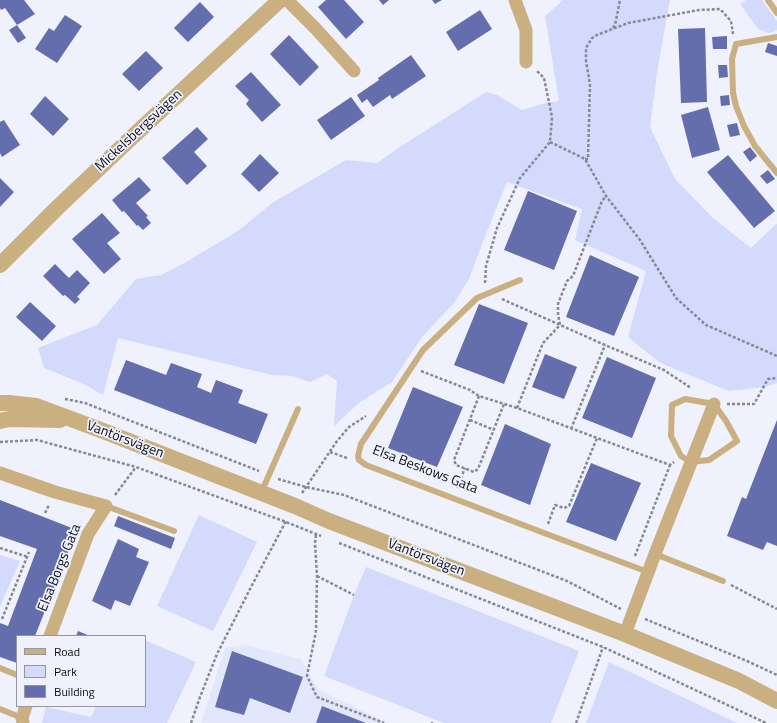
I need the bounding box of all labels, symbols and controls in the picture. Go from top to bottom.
street label: Mickelsbergsvägen [92,87,186,175]
street label: Vantörsvägen [84,418,166,462]
street label: Elsa Beskows Gata [370,442,480,498]
street label: Elsa Borgs Gata [35,522,85,614]
street label: Vantörsvägen [385,536,467,580]
legend [16,635,146,707]
text: Road [54,642,80,661]
text: Park [54,662,77,681]
text: Building [54,682,95,701]

